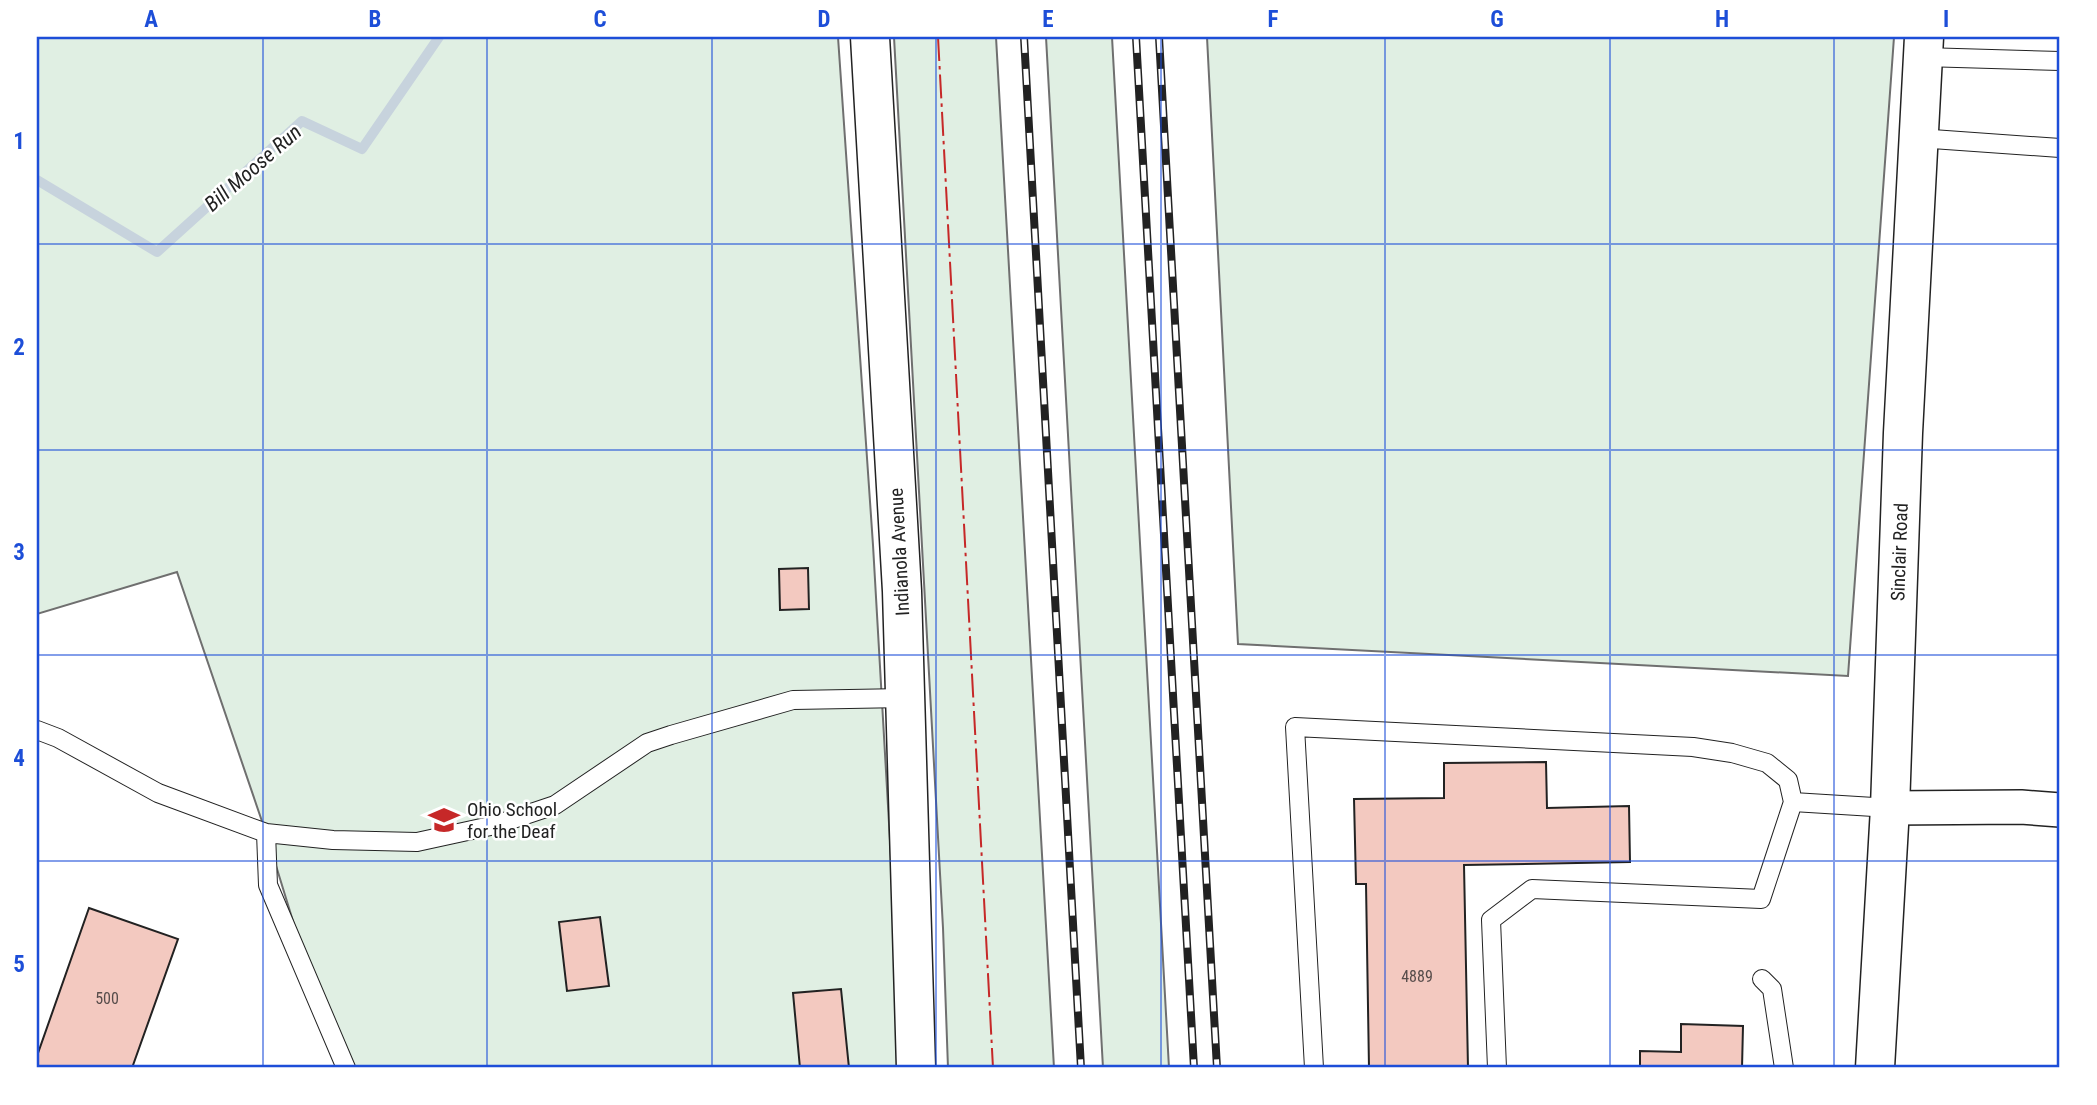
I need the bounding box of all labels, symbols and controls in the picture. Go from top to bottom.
text: A [144,6,158,33]
text: B [369,6,381,33]
text: C [593,6,607,33]
text: D [818,6,831,33]
text: E [1042,6,1054,33]
text: F [1268,6,1279,33]
text: G [1490,6,1504,33]
text: H [1715,6,1729,33]
text: I [1943,6,1949,33]
water label: Bill Moose Run [200,120,306,216]
text: 1 [13,128,25,155]
text: 2 [13,334,25,361]
street label: Indianola Avenue [885,487,914,617]
street label: Sinclair Road [1886,502,1913,602]
text: 3 [13,539,25,566]
text: 4 [13,745,25,772]
place label: Ohio School for the Deaf [467,798,557,843]
school or university icon: Ohio School for the Deaf [427,803,461,837]
text: 5 [13,951,25,978]
house number: 4889 [1401,967,1433,986]
house number: 500 [95,989,119,1008]

